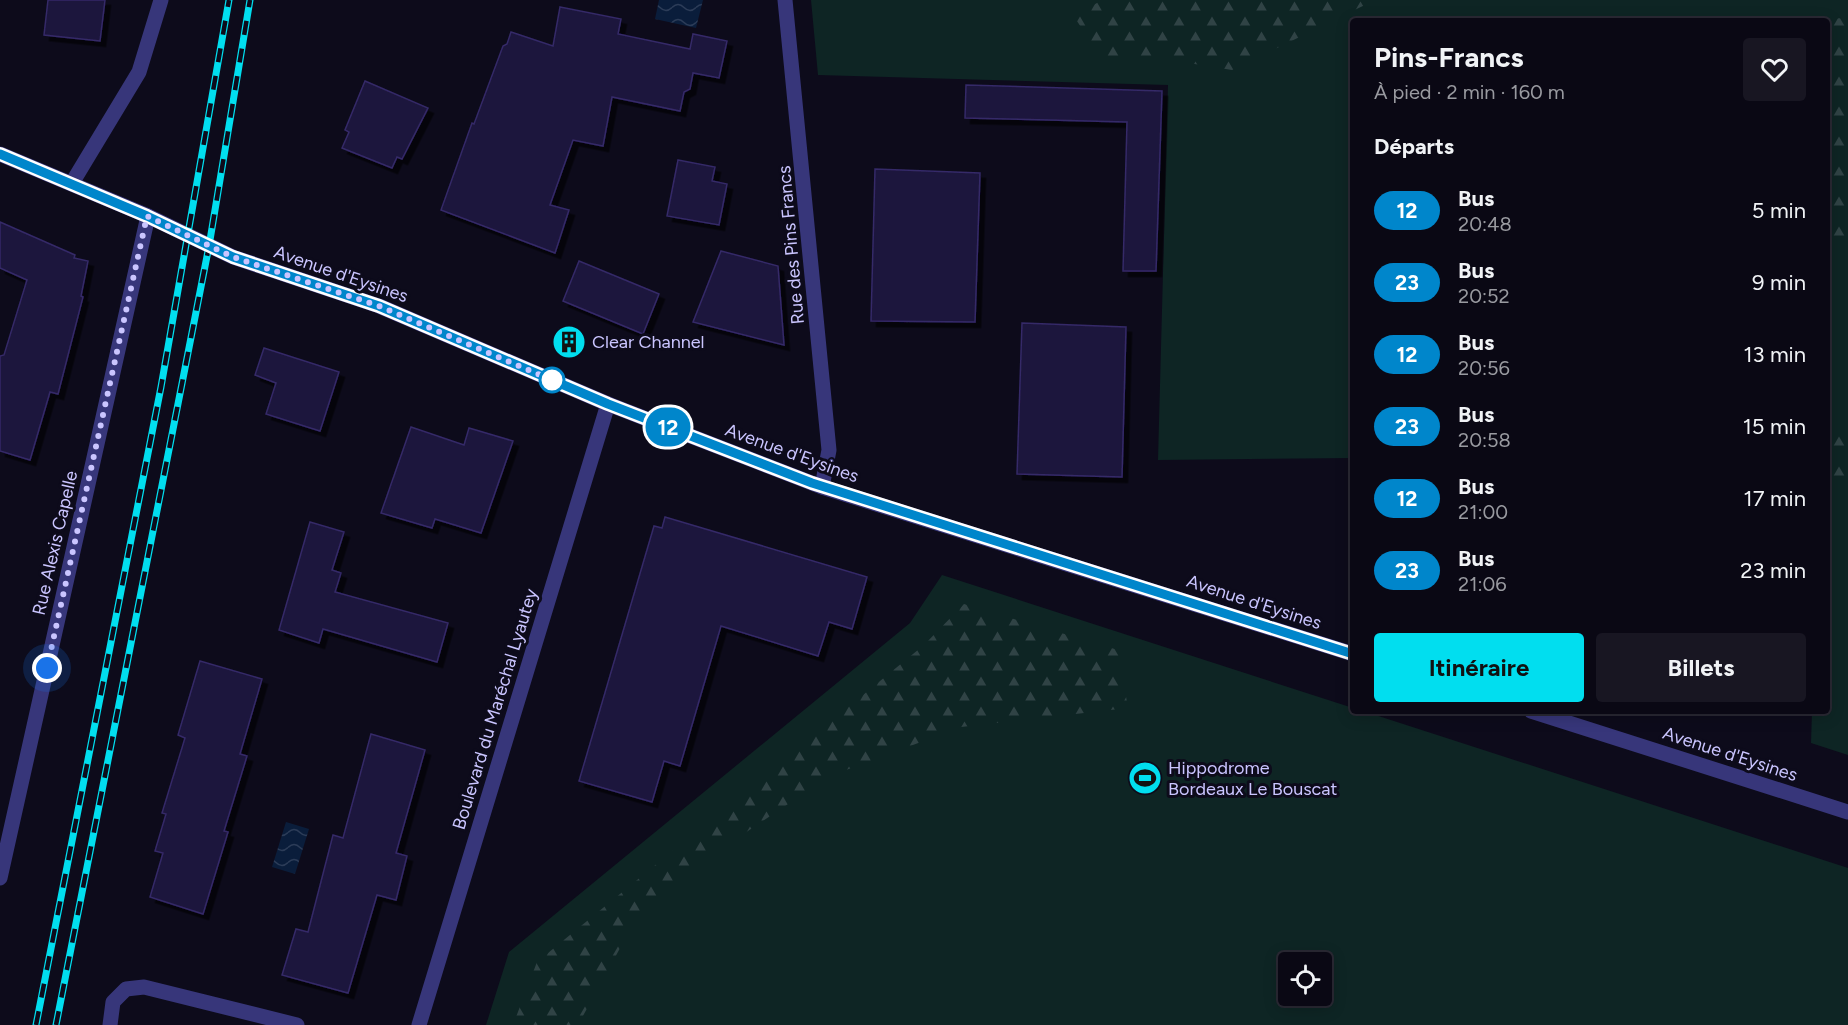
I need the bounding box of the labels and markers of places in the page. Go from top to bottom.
building icon: Clear Channel [551,324,587,360]
place label: Clear Channel [592,331,705,353]
unlabelled marker [539,367,565,393]
place label: Hippodrome Bordeaux Le Bouscat [1168,757,1338,800]
sports icon: Hippodrome Bordeaux Le Bouscat [1127,760,1163,796]

